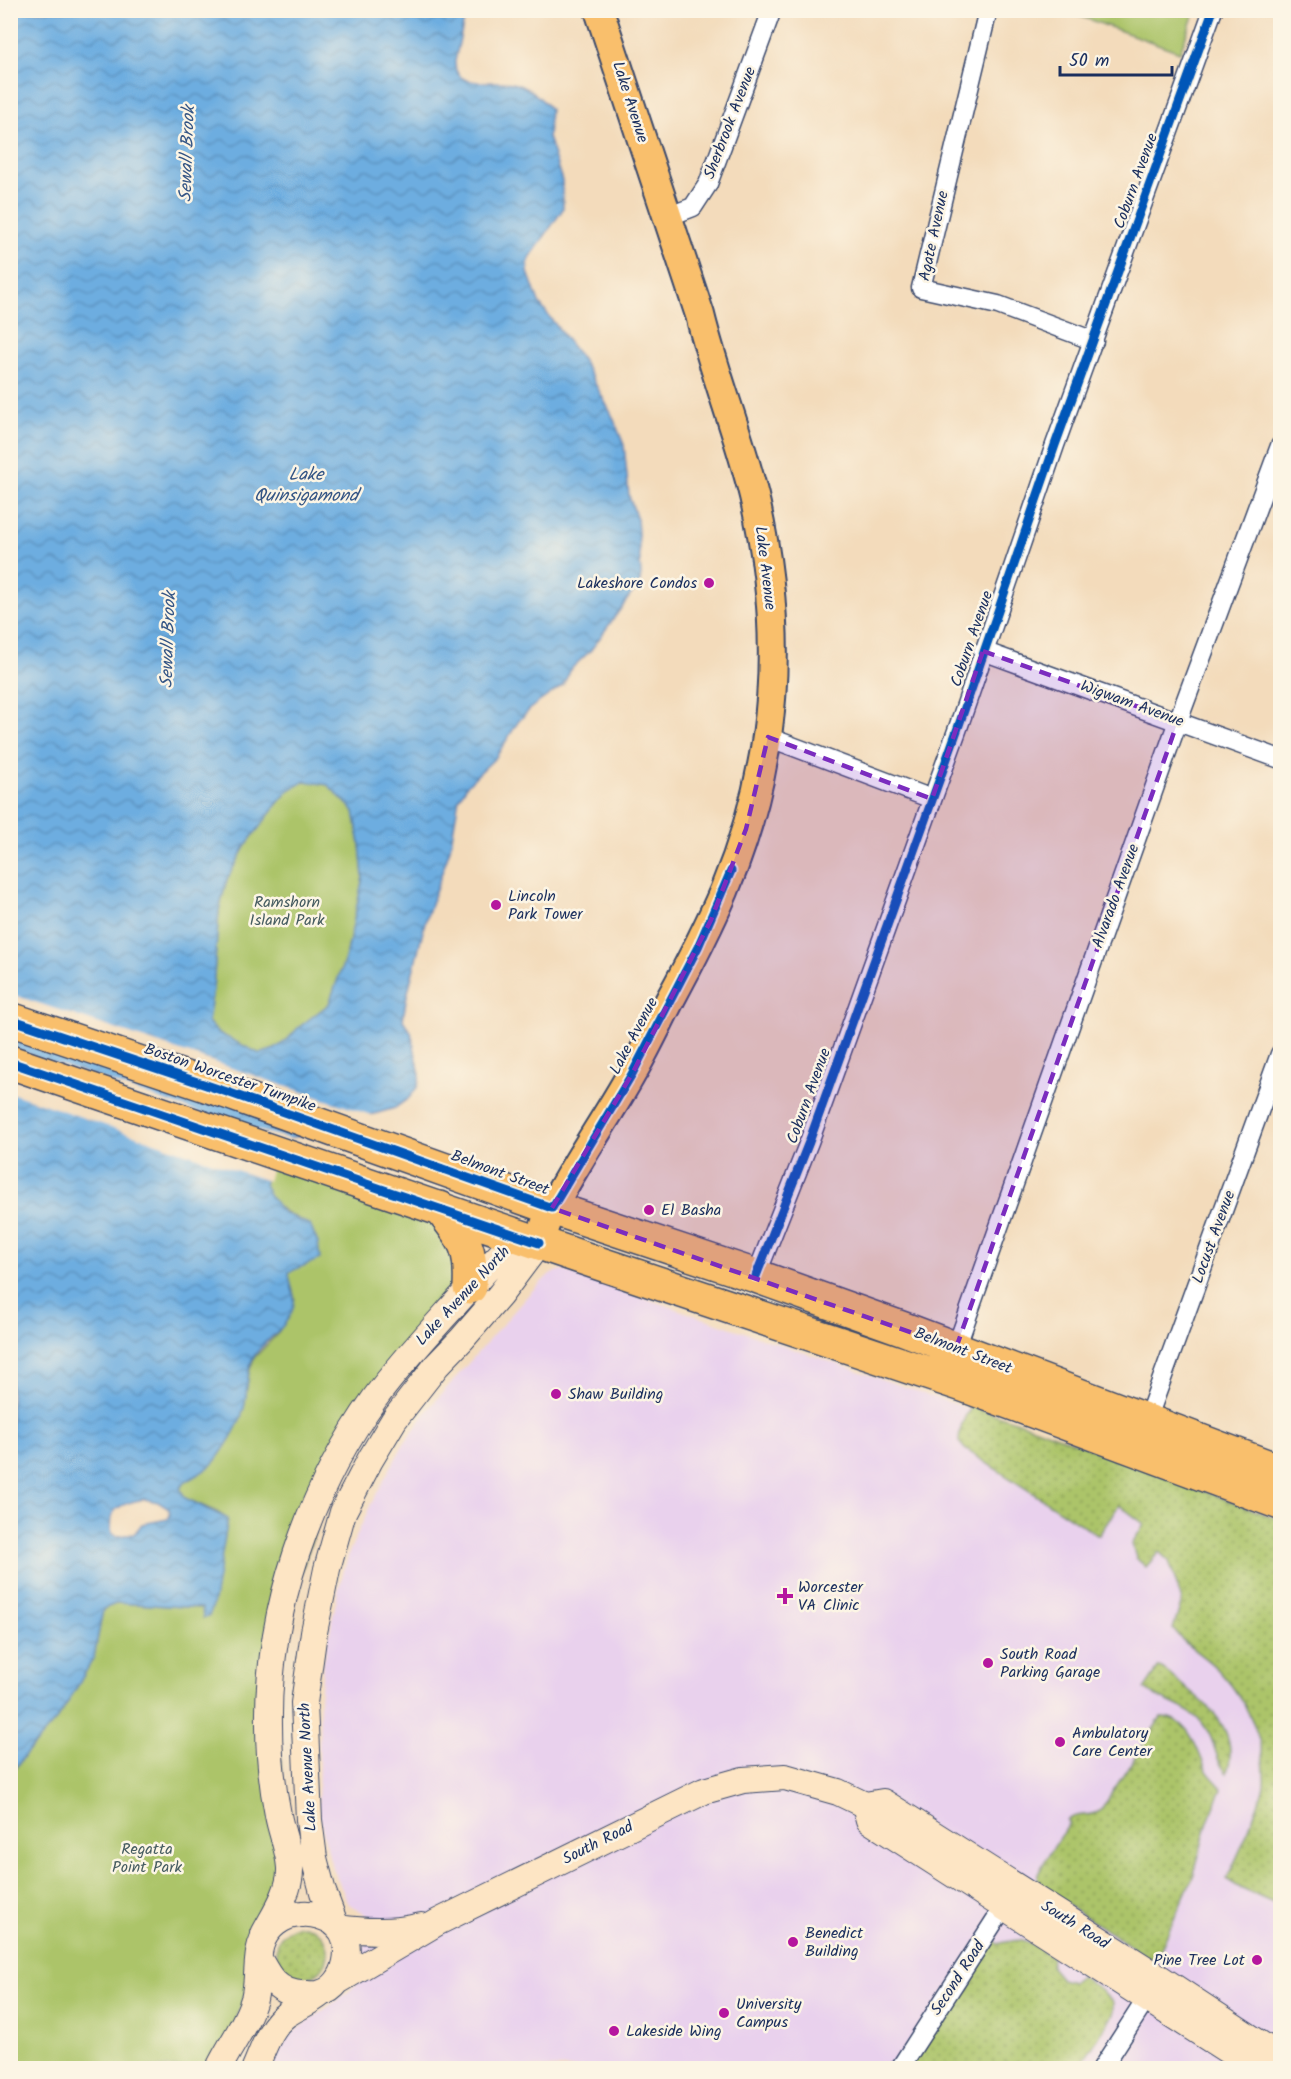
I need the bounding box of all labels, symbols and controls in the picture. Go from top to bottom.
scale bar [1060,39,1172,77]
text: 50 m [1069,47,1109,76]
street label: Lake Avenue [605,58,655,146]
street label: Sherbrook Avenue [697,63,763,183]
water label: Sewall Brook [172,103,204,203]
street label: Coburn Avenue [1107,130,1165,232]
street label: Agate Avenue [912,189,956,283]
water label: Lake Quinsigamond [254,461,362,511]
street label: Lake Avenue [747,525,783,611]
place label: Lakeshore Condos [577,571,697,596]
marker: Lakeshore Condos [702,576,716,590]
street label: Coburn Avenue [944,588,1000,690]
water label: Sewall Brook [153,589,185,689]
street label: Wigwam Avenue [1077,674,1187,734]
street label: Alvarado Avenue [1086,840,1146,952]
place label: Lincoln Park Tower [508,884,584,927]
park label: Ramshorn Island Park [249,890,325,933]
marker: Lincoln Park Tower [489,898,503,912]
street label: Lake Avenue [603,993,665,1079]
street label: Boston Worcester Turnpike [141,1037,319,1119]
street label: Coburn Avenue [780,1045,838,1147]
street label: Belmont Street [447,1144,553,1203]
street label: Locust Avenue [1186,1187,1242,1287]
place label: El Basha [661,1198,721,1223]
marker: El Basha [642,1203,656,1217]
street label: Lake Avenue North [410,1240,516,1352]
street label: Belmont Street [910,1321,1016,1381]
place label: Shaw Building [568,1382,663,1407]
marker: Shaw Building [549,1387,563,1401]
place label: Worcester VA Clinic [798,1575,865,1618]
marker: Worcester VA Clinic [776,1587,794,1605]
place label: South Road Parking Garage [1000,1642,1100,1685]
marker: South Road Parking Garage [981,1656,995,1670]
street label: Lake Avenue North [292,1702,324,1832]
place label: Ambulatory Care Center [1072,1721,1154,1764]
marker: Ambulatory Care Center [1053,1735,1067,1749]
street label: South Road [558,1814,639,1872]
park label: Regatta Point Park [112,1837,182,1880]
street label: South Road [1036,1894,1115,1956]
place label: Benedict Building [805,1921,864,1964]
marker: Benedict Building [786,1935,800,1949]
street label: Second Road [924,1935,992,2020]
place label: Pine Tree Lot [1154,1948,1246,1973]
marker: Pine Tree Lot [1250,1953,1264,1967]
place label: University Campus [736,1992,802,2035]
marker: University Campus [717,2006,731,2020]
place label: Lakeside Wing [626,2019,722,2044]
marker: Lakeside Wing [607,2024,621,2038]

